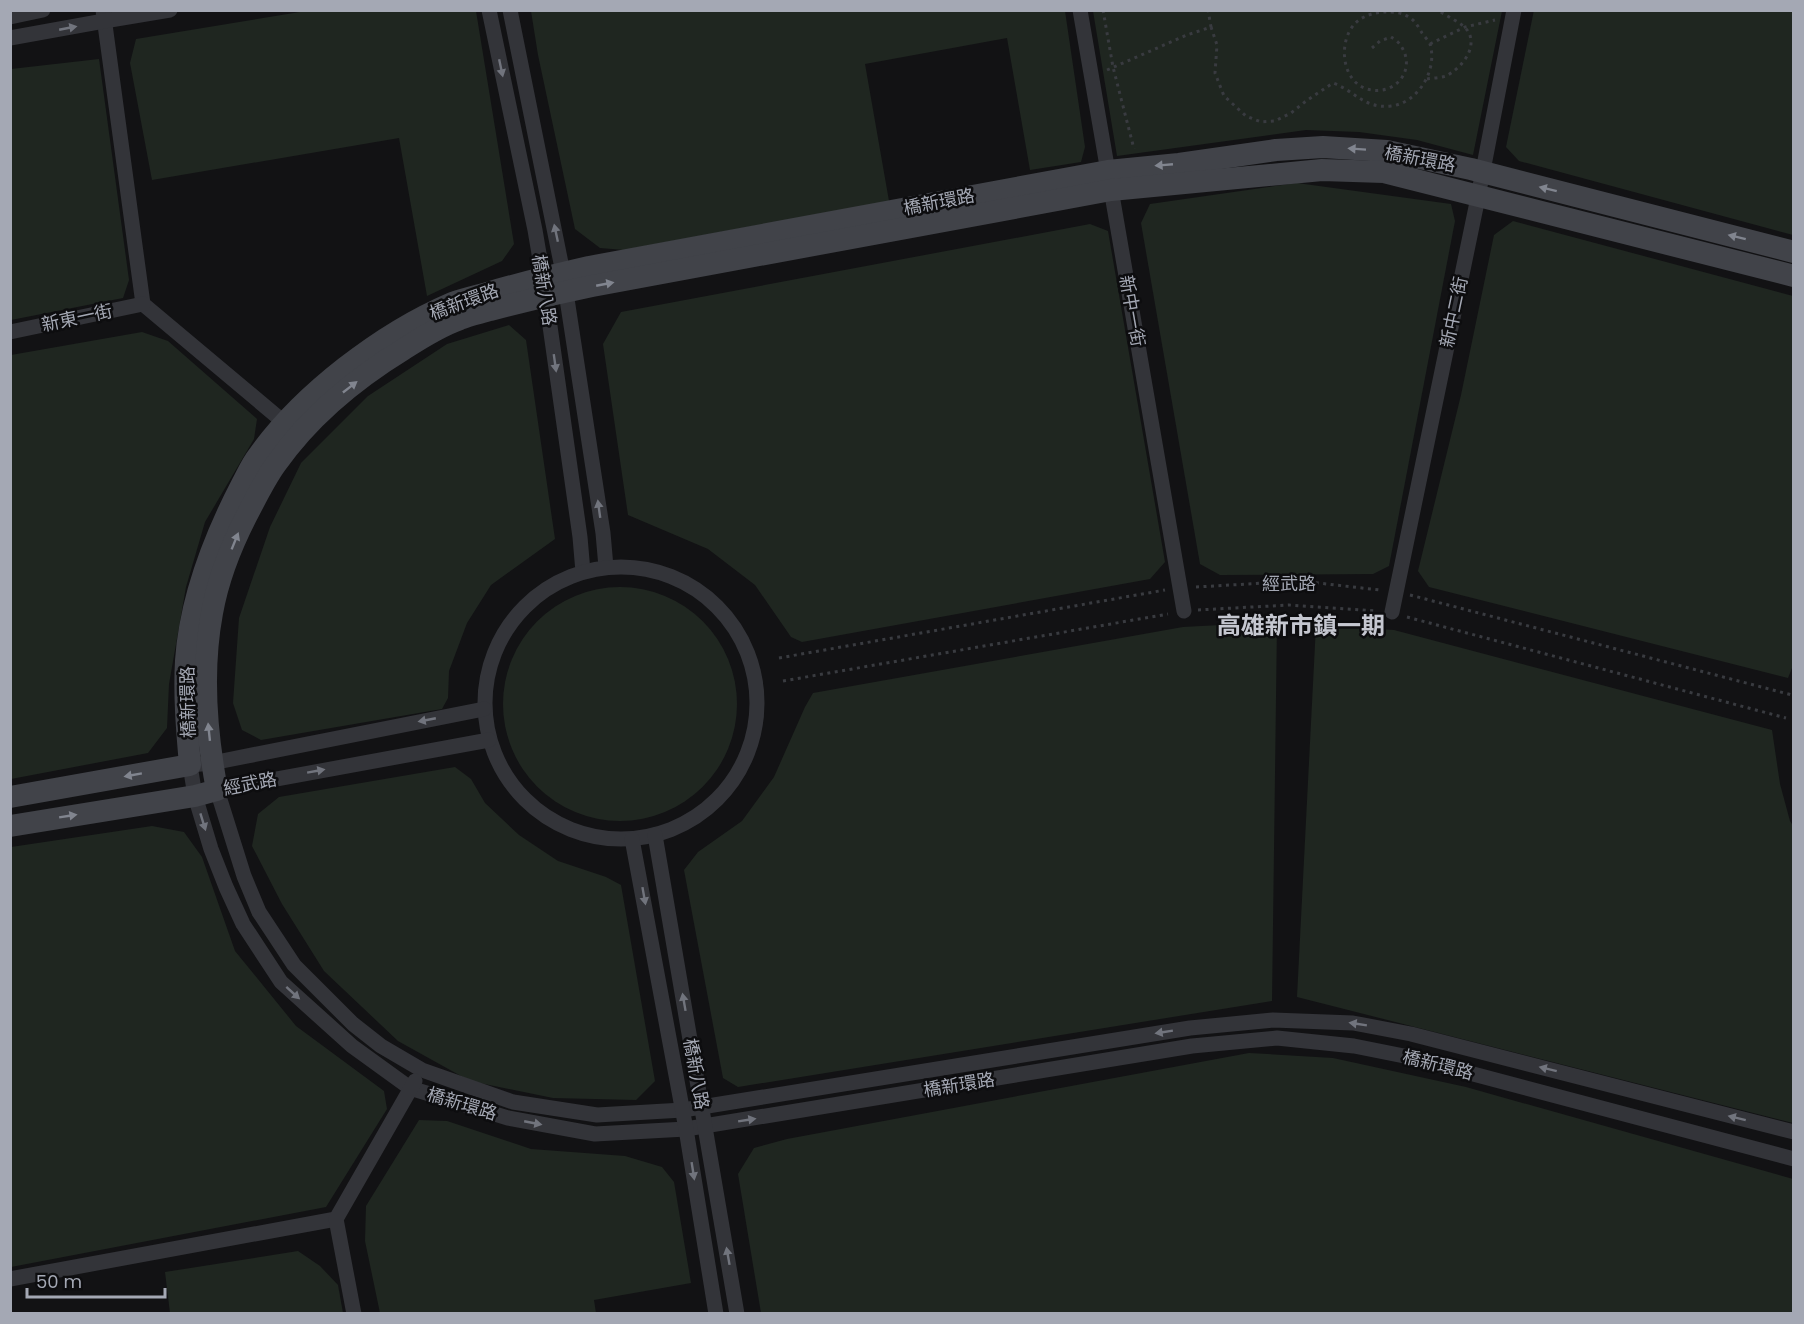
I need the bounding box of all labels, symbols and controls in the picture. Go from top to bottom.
one-way arrow [59,23,78,32]
one-way arrow [497,58,506,77]
street label: 橋新環路 [1382,139,1458,178]
one-way arrow [1348,144,1367,154]
one-way arrow [1154,160,1173,170]
street label: 橋新環路 [901,182,977,221]
one-way arrow [1539,184,1557,193]
one-way arrow [551,224,560,243]
one-way arrow [1728,232,1746,242]
street label: 橋新八路 [527,252,562,327]
street label: 新中一街 [1114,273,1151,349]
street label: 新中二街 [1434,274,1473,350]
street label: 橋新環路 [426,277,502,326]
one-way arrow [596,279,615,288]
street label: 新東一街 [39,298,115,337]
one-way arrow [551,353,560,372]
one-way arrow [342,380,358,393]
one-way arrow [594,499,603,518]
one-way arrow [230,532,240,550]
street label: 經武路 [1262,571,1316,596]
district label: 高雄新市鎮一期 [1217,609,1385,642]
street label: 橋新環路 [174,666,201,738]
one-way arrow [417,716,436,725]
one-way arrow [204,723,214,742]
street label: 經武路 [221,766,279,801]
one-way arrow [307,767,326,776]
one-way arrow [123,771,142,780]
one-way arrow [59,812,78,821]
one-way arrow [199,813,208,831]
one-way arrow [640,887,649,906]
one-way arrow [285,986,300,999]
one-way arrow [679,992,688,1011]
one-way arrow [1349,1020,1368,1029]
one-way arrow [1155,1028,1174,1037]
street label: 橋新八路 [678,1036,715,1112]
street label: 橋新環路 [1400,1044,1476,1085]
one-way arrow [1539,1064,1557,1074]
street label: 橋新環路 [921,1067,996,1102]
street label: 橋新環路 [424,1081,500,1126]
one-way arrow [1728,1112,1746,1122]
one-way arrow [738,1115,757,1124]
one-way arrow [524,1119,543,1128]
one-way arrow [688,1162,697,1181]
one-way arrow [723,1246,732,1265]
scale bar [27,1261,165,1299]
text: 50 m [36,1269,82,1294]

